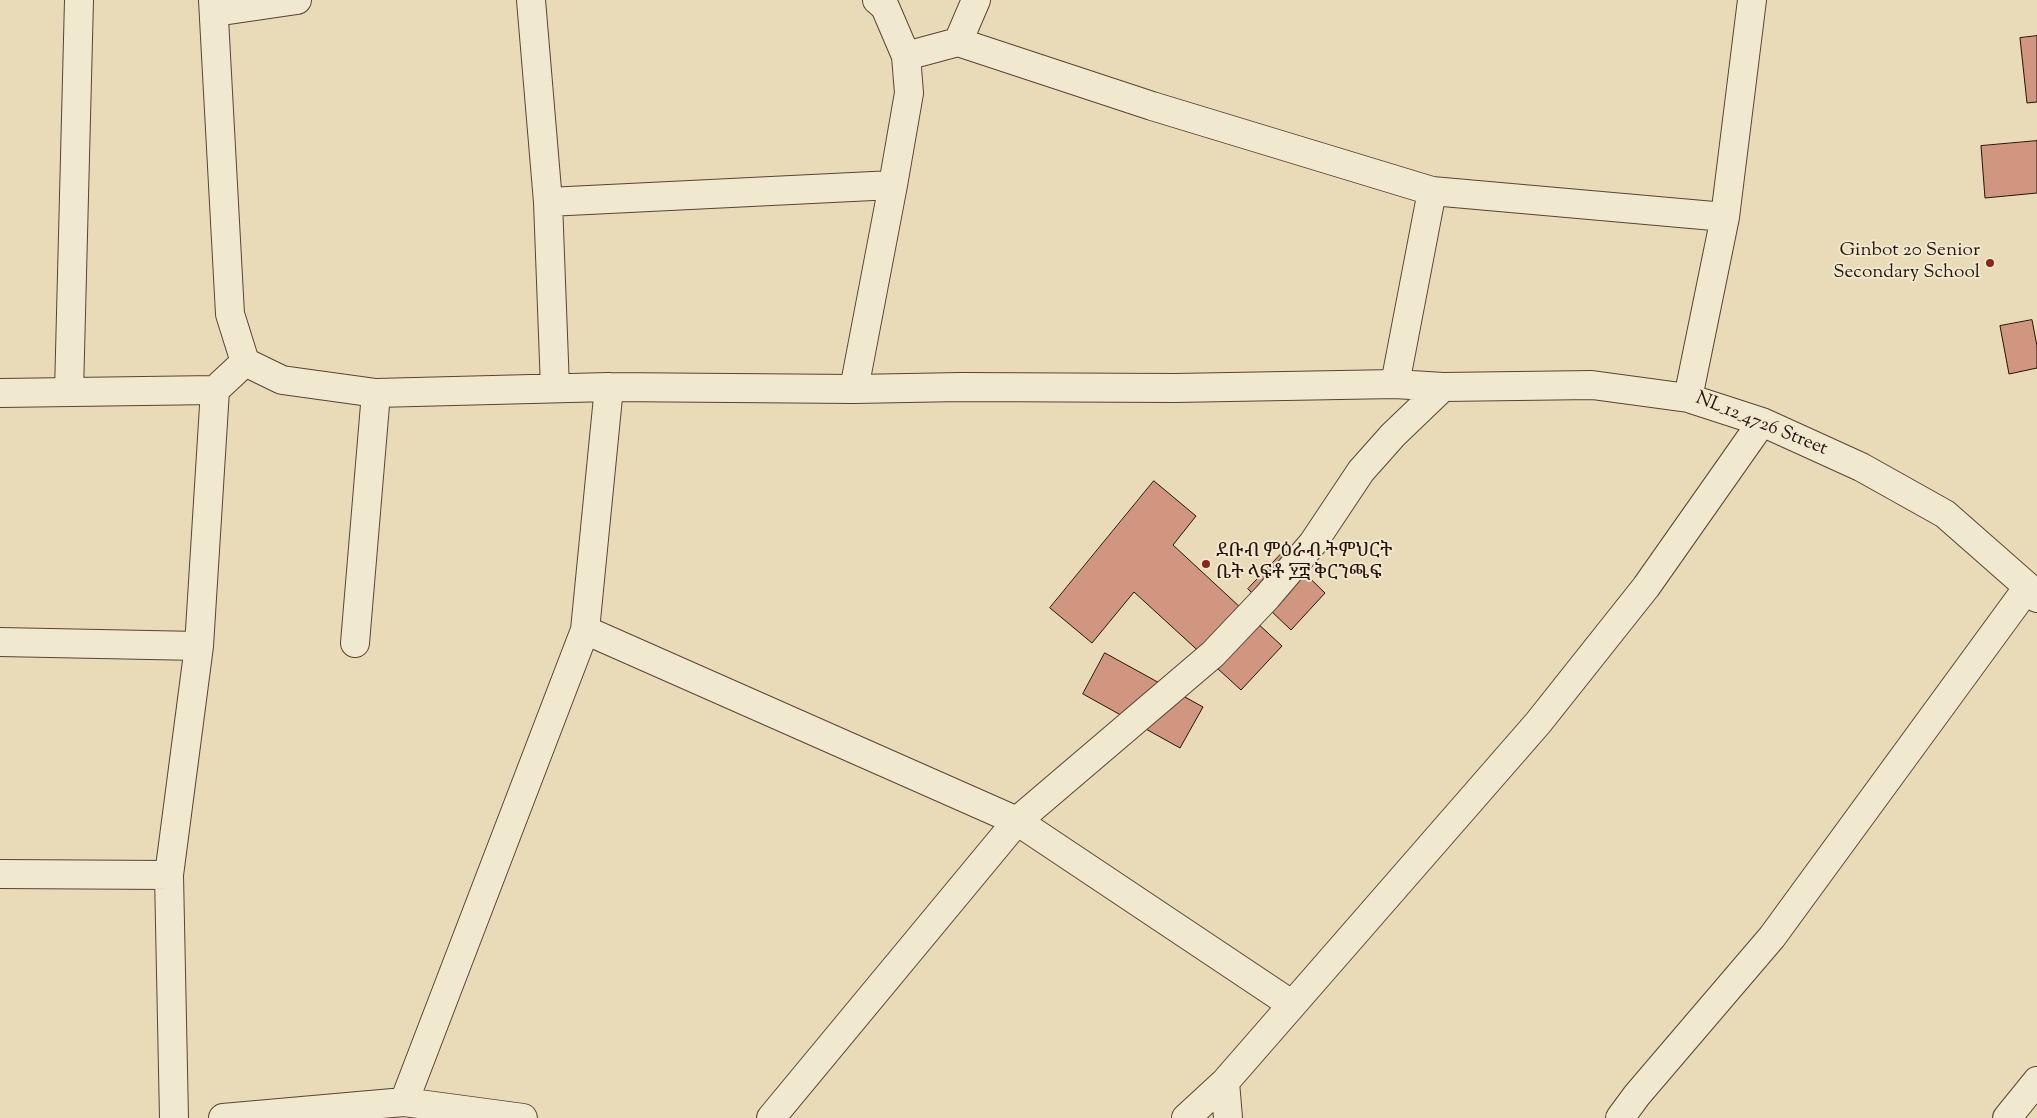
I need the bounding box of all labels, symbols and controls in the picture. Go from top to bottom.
place label: Ginbot 20 Senior Secondary School [1833,241,1980,285]
marker: Ginbot 20 Senior Secondary School [1984,257,1996,269]
street label: NL_12_4726 Street [1692,388,1830,462]
place label: ደቡብ ምዕራብ ትምህርት ቤት ላፍቶ ፶፰ ቅርንጫፍ [1216,542,1392,586]
marker: ደቡብ ምዕራብ ትምህርት ቤት ላፍቶ ፶፰ ቅርንጫፍ [1200,558,1212,570]

